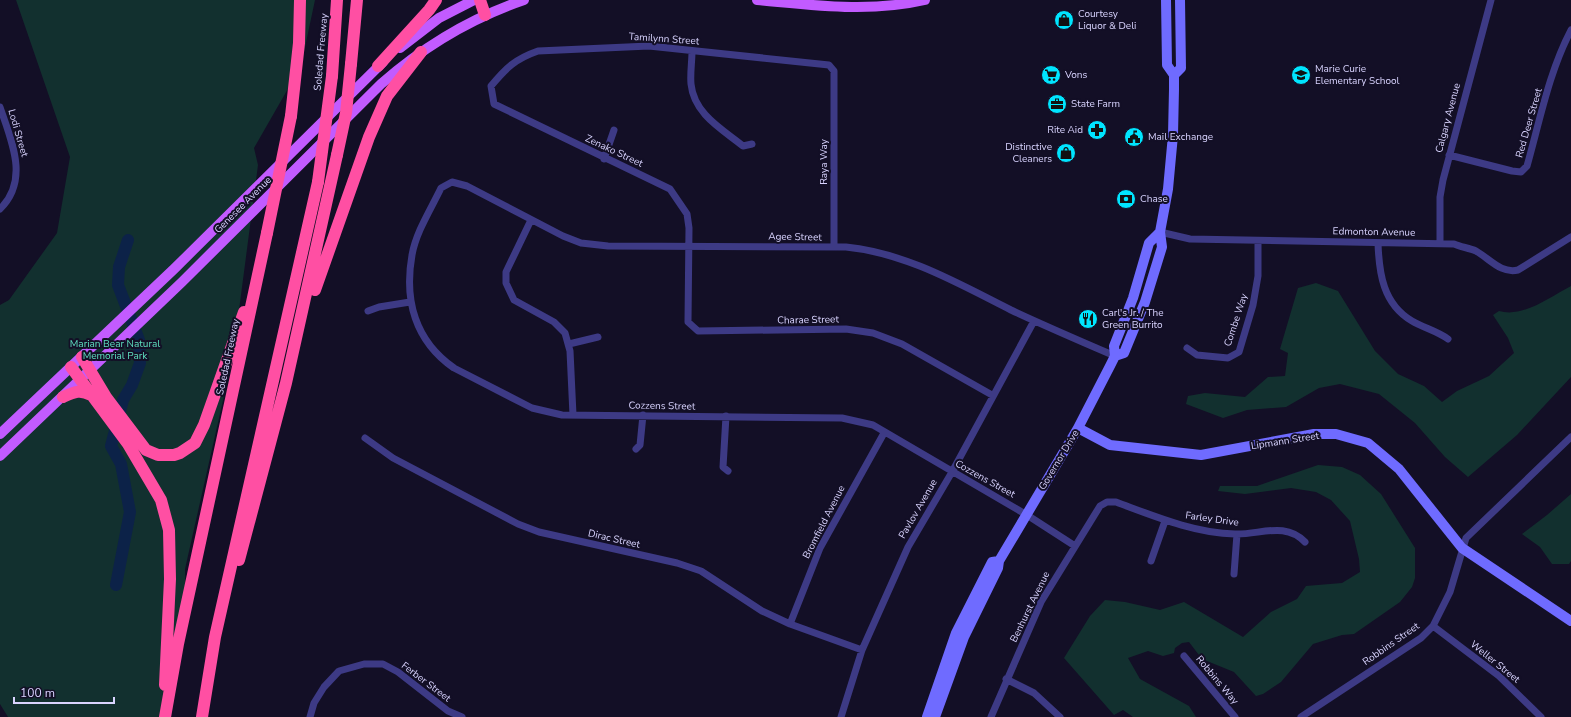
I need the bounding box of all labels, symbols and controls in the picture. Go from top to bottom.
place label: Courtesy Liquor & Deli [1078,7,1136,33]
shop icon: Courtesy Liquor & Deli [1053,9,1075,31]
street label: Soledad Freeway [311,12,331,91]
street label: Tamilynn Street [628,30,700,48]
place label: Marie Curie Elementary School [1315,62,1400,88]
supermarket icon: Vons [1040,64,1062,86]
school or university icon: Marie Curie Elementary School [1290,64,1312,86]
place label: Vons [1064,68,1088,82]
street label: Calgary Avenue [1432,82,1464,154]
street label: Red Deer Street [1512,86,1546,159]
office icon: State Farm [1046,93,1068,115]
place label: State Farm [1071,97,1120,111]
street label: Lodi Street [5,108,32,159]
pharmacy icon: Rite Aid [1086,119,1108,141]
place label: Rite Aid [1047,123,1083,137]
public building icon: Mail Exchange [1123,126,1145,148]
place label: Mail Exchange [1148,130,1213,144]
street label: Zenako Street [583,131,646,171]
street label: Raya Way [817,138,831,185]
place label: Distinctive Cleaners [1005,140,1052,166]
shop icon: Distinctive Cleaners [1055,142,1077,164]
street label: Genesee Avenue [211,173,275,237]
bank icon: Chase [1115,188,1137,210]
place label: Chase [1140,192,1168,206]
street label: Edmonton Avenue [1333,224,1415,240]
street label: Agee Street [768,230,822,244]
street label: Combe Way [1221,291,1251,348]
place label: Carl's Jr. / The Green Burrito [1102,306,1164,332]
restaurant icon: Carl's Jr. / The Green Burrito [1077,308,1099,330]
street label: Charae Street [777,312,839,328]
street label: Soledad Freeway [213,317,243,396]
park label: Marian Bear Natural Memorial Park [70,337,160,363]
street label: Cozzens Street [629,398,696,414]
street label: Governor Drive [1036,427,1082,493]
street label: Lipmann Street [1250,429,1320,453]
street label: Cozzens Street [952,457,1018,502]
street label: Pavlov Avenue [895,477,941,541]
street label: Bromfield Avenue [799,483,849,561]
street label: Farley Drive [1184,508,1240,530]
street label: Dirac Street [587,526,642,552]
street label: Benhurst Avenue [1007,569,1053,645]
street label: Robbins Street [1360,619,1423,669]
street label: Weller Street [1467,638,1523,687]
street label: Robbins Way [1192,653,1242,708]
street label: Ferber Street [398,659,454,706]
scale bar [14,679,114,705]
text: 100 m [20,685,55,701]

